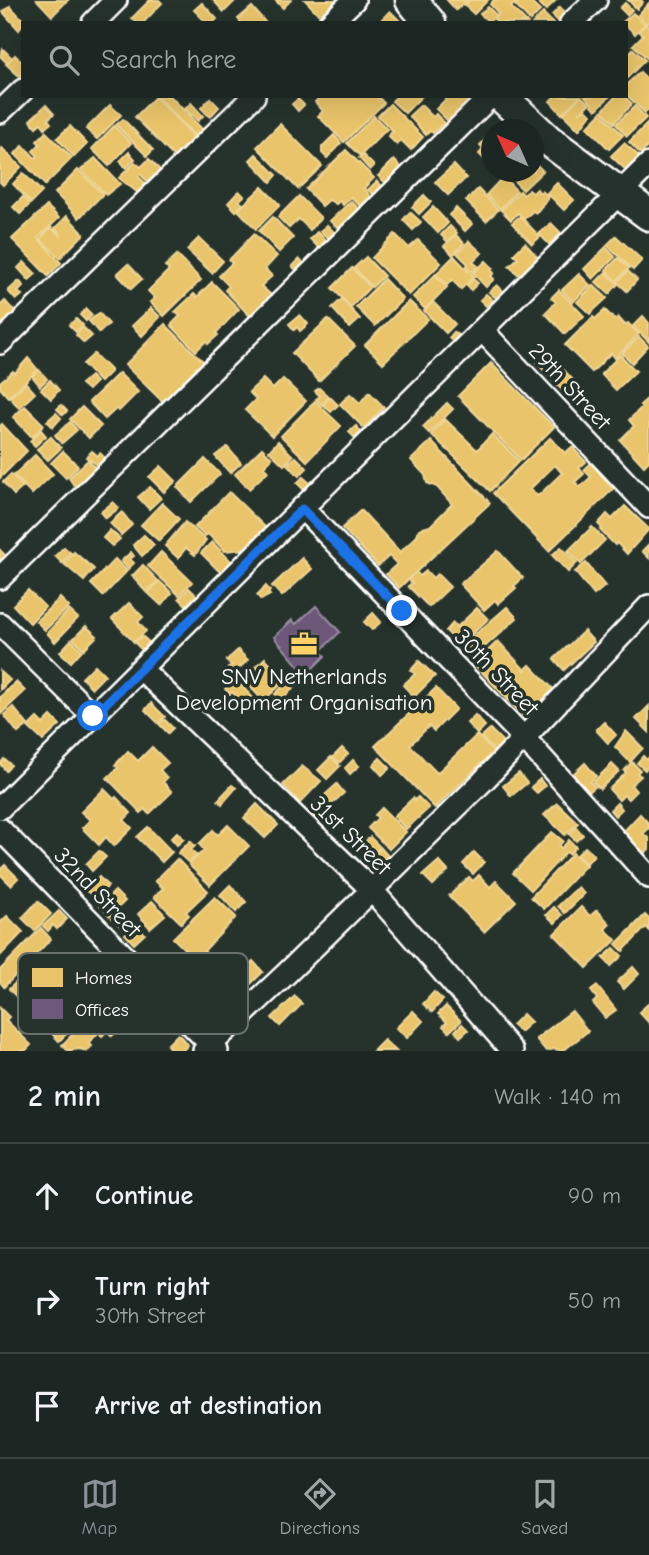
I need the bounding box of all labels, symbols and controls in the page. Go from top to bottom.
search box [21,21,628,98]
icon: search [45,41,83,79]
text: Search here [101,45,236,75]
north arrow [481,119,544,182]
street label: 29th Street [523,337,617,436]
route end [386,595,417,626]
street label: 30th Street [449,623,545,722]
office icon: SNV Netherlands Development Organisation [289,629,319,659]
place label: SNV Netherlands Development Organisation [176,663,432,716]
route start [77,700,108,731]
street label: 31st Street [305,790,398,882]
street label: 32nd Street [48,842,148,944]
legend [18,953,248,1034]
text: Homes [75,967,132,989]
text: Offices [75,999,129,1021]
text: 2 min [28,1079,101,1114]
text: Walk · 140 m [494,1083,621,1110]
icon: ahead [28,1177,66,1215]
text: Continue [95,1181,193,1211]
text: 90 m [568,1182,621,1209]
text: Turn right [95,1272,209,1302]
icon: right [28,1282,66,1320]
text: 50 m [568,1287,621,1314]
text: 30th Street [95,1302,205,1329]
icon: arrive [28,1387,66,1425]
text: Arrive at destination [95,1391,322,1421]
tab: Map [81,1475,119,1539]
tab: Directions [280,1475,360,1539]
tab: Saved [521,1475,568,1539]

